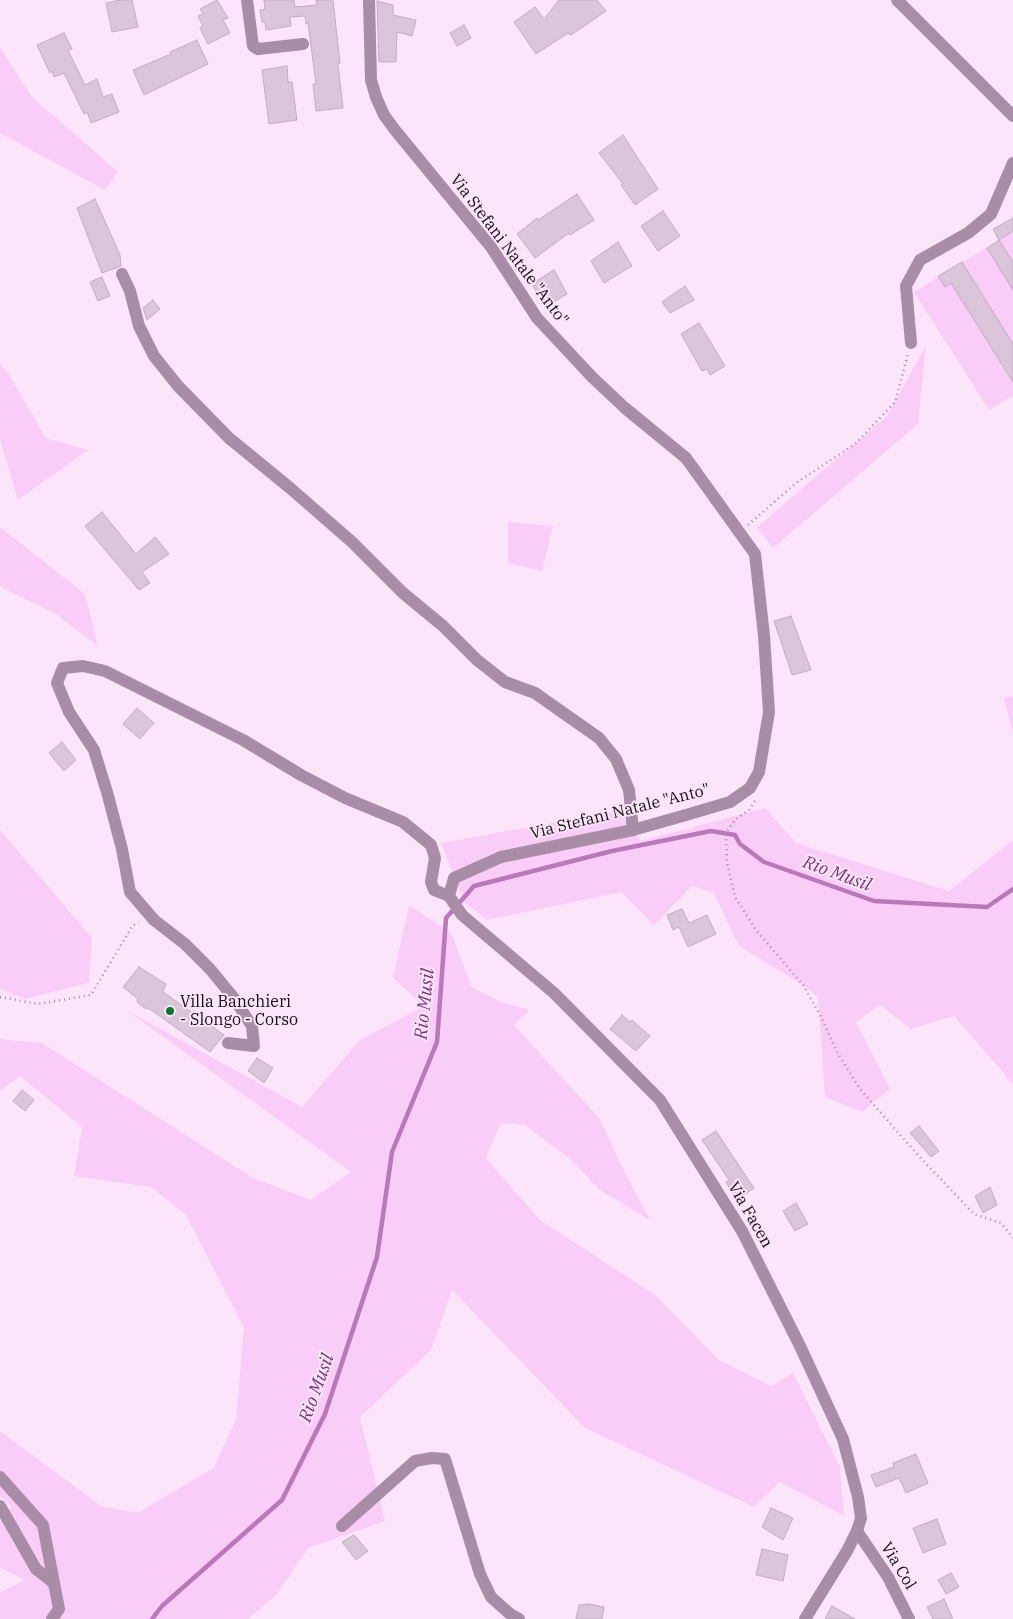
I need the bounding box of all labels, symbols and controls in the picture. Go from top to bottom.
street label: Via Stefani Natale "Anto" [446,171,572,329]
street label: Via Stefani Natale "Anto" [528,780,712,844]
water label: Rio Musil [800,852,874,896]
water label: Rio Musil [411,968,439,1040]
place label: Villa Banchieri - Slongo - Corso [180,992,298,1030]
marker: Villa Banchieri - Slongo - Corso [164,1005,176,1017]
street label: Via Facen [723,1179,777,1251]
water label: Rio Musil [295,1351,339,1425]
street label: Via Col [876,1539,920,1593]

